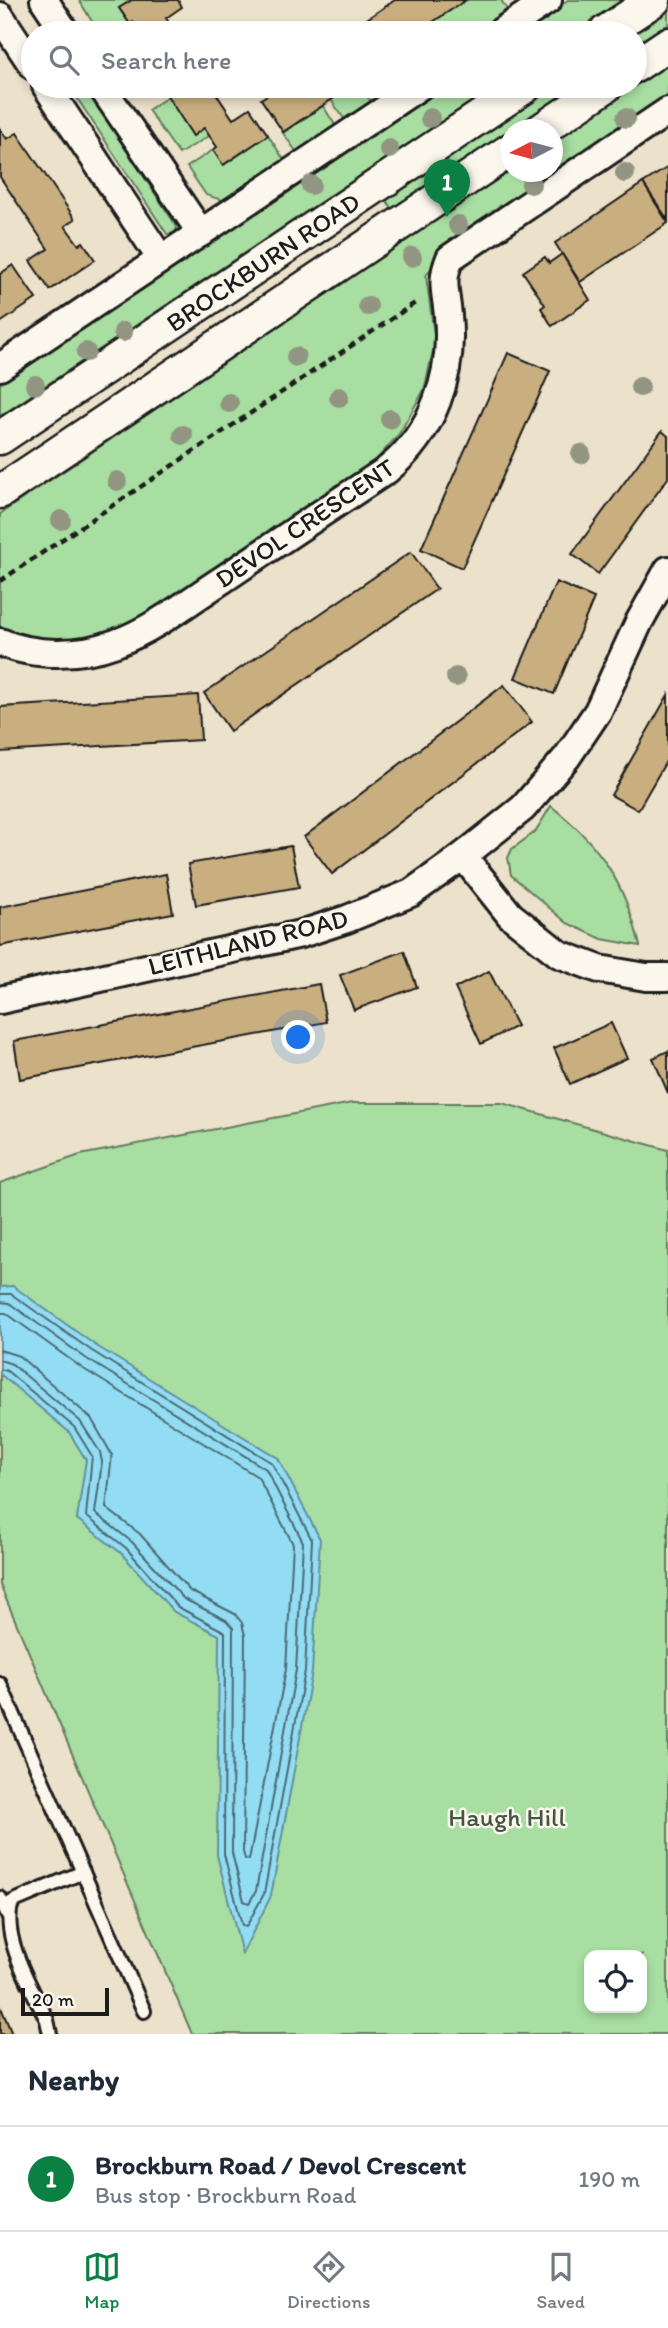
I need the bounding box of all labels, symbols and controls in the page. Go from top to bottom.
search box [21,21,647,98]
icon: search [45,41,83,79]
text: Search here [101,44,231,76]
north arrow [500,119,563,182]
pin: 1 [424,159,470,217]
street label: BROCKBURN ROAD [160,185,366,339]
street label: DEVOL CRESCENT [209,451,401,595]
street label: LEITHLAND ROAD [145,902,351,982]
your location [281,1020,315,1054]
park label: Haugh Hill [448,1801,566,1833]
map controls [584,1950,647,2013]
button: locate [584,1950,647,2013]
scale bar [21,1985,108,2017]
text: 20 m [32,1988,74,2011]
text: Nearby [28,2061,119,2098]
text: Brockburn Road / Devol Crescent [95,2149,466,2181]
text: 1 [46,2165,56,2193]
text: 190 m [579,2165,640,2193]
text: Bus stop · Brockburn Road [95,2181,356,2209]
tab: Map [83,2248,121,2313]
tab: Directions [287,2248,371,2313]
tab: Saved [537,2248,585,2313]

